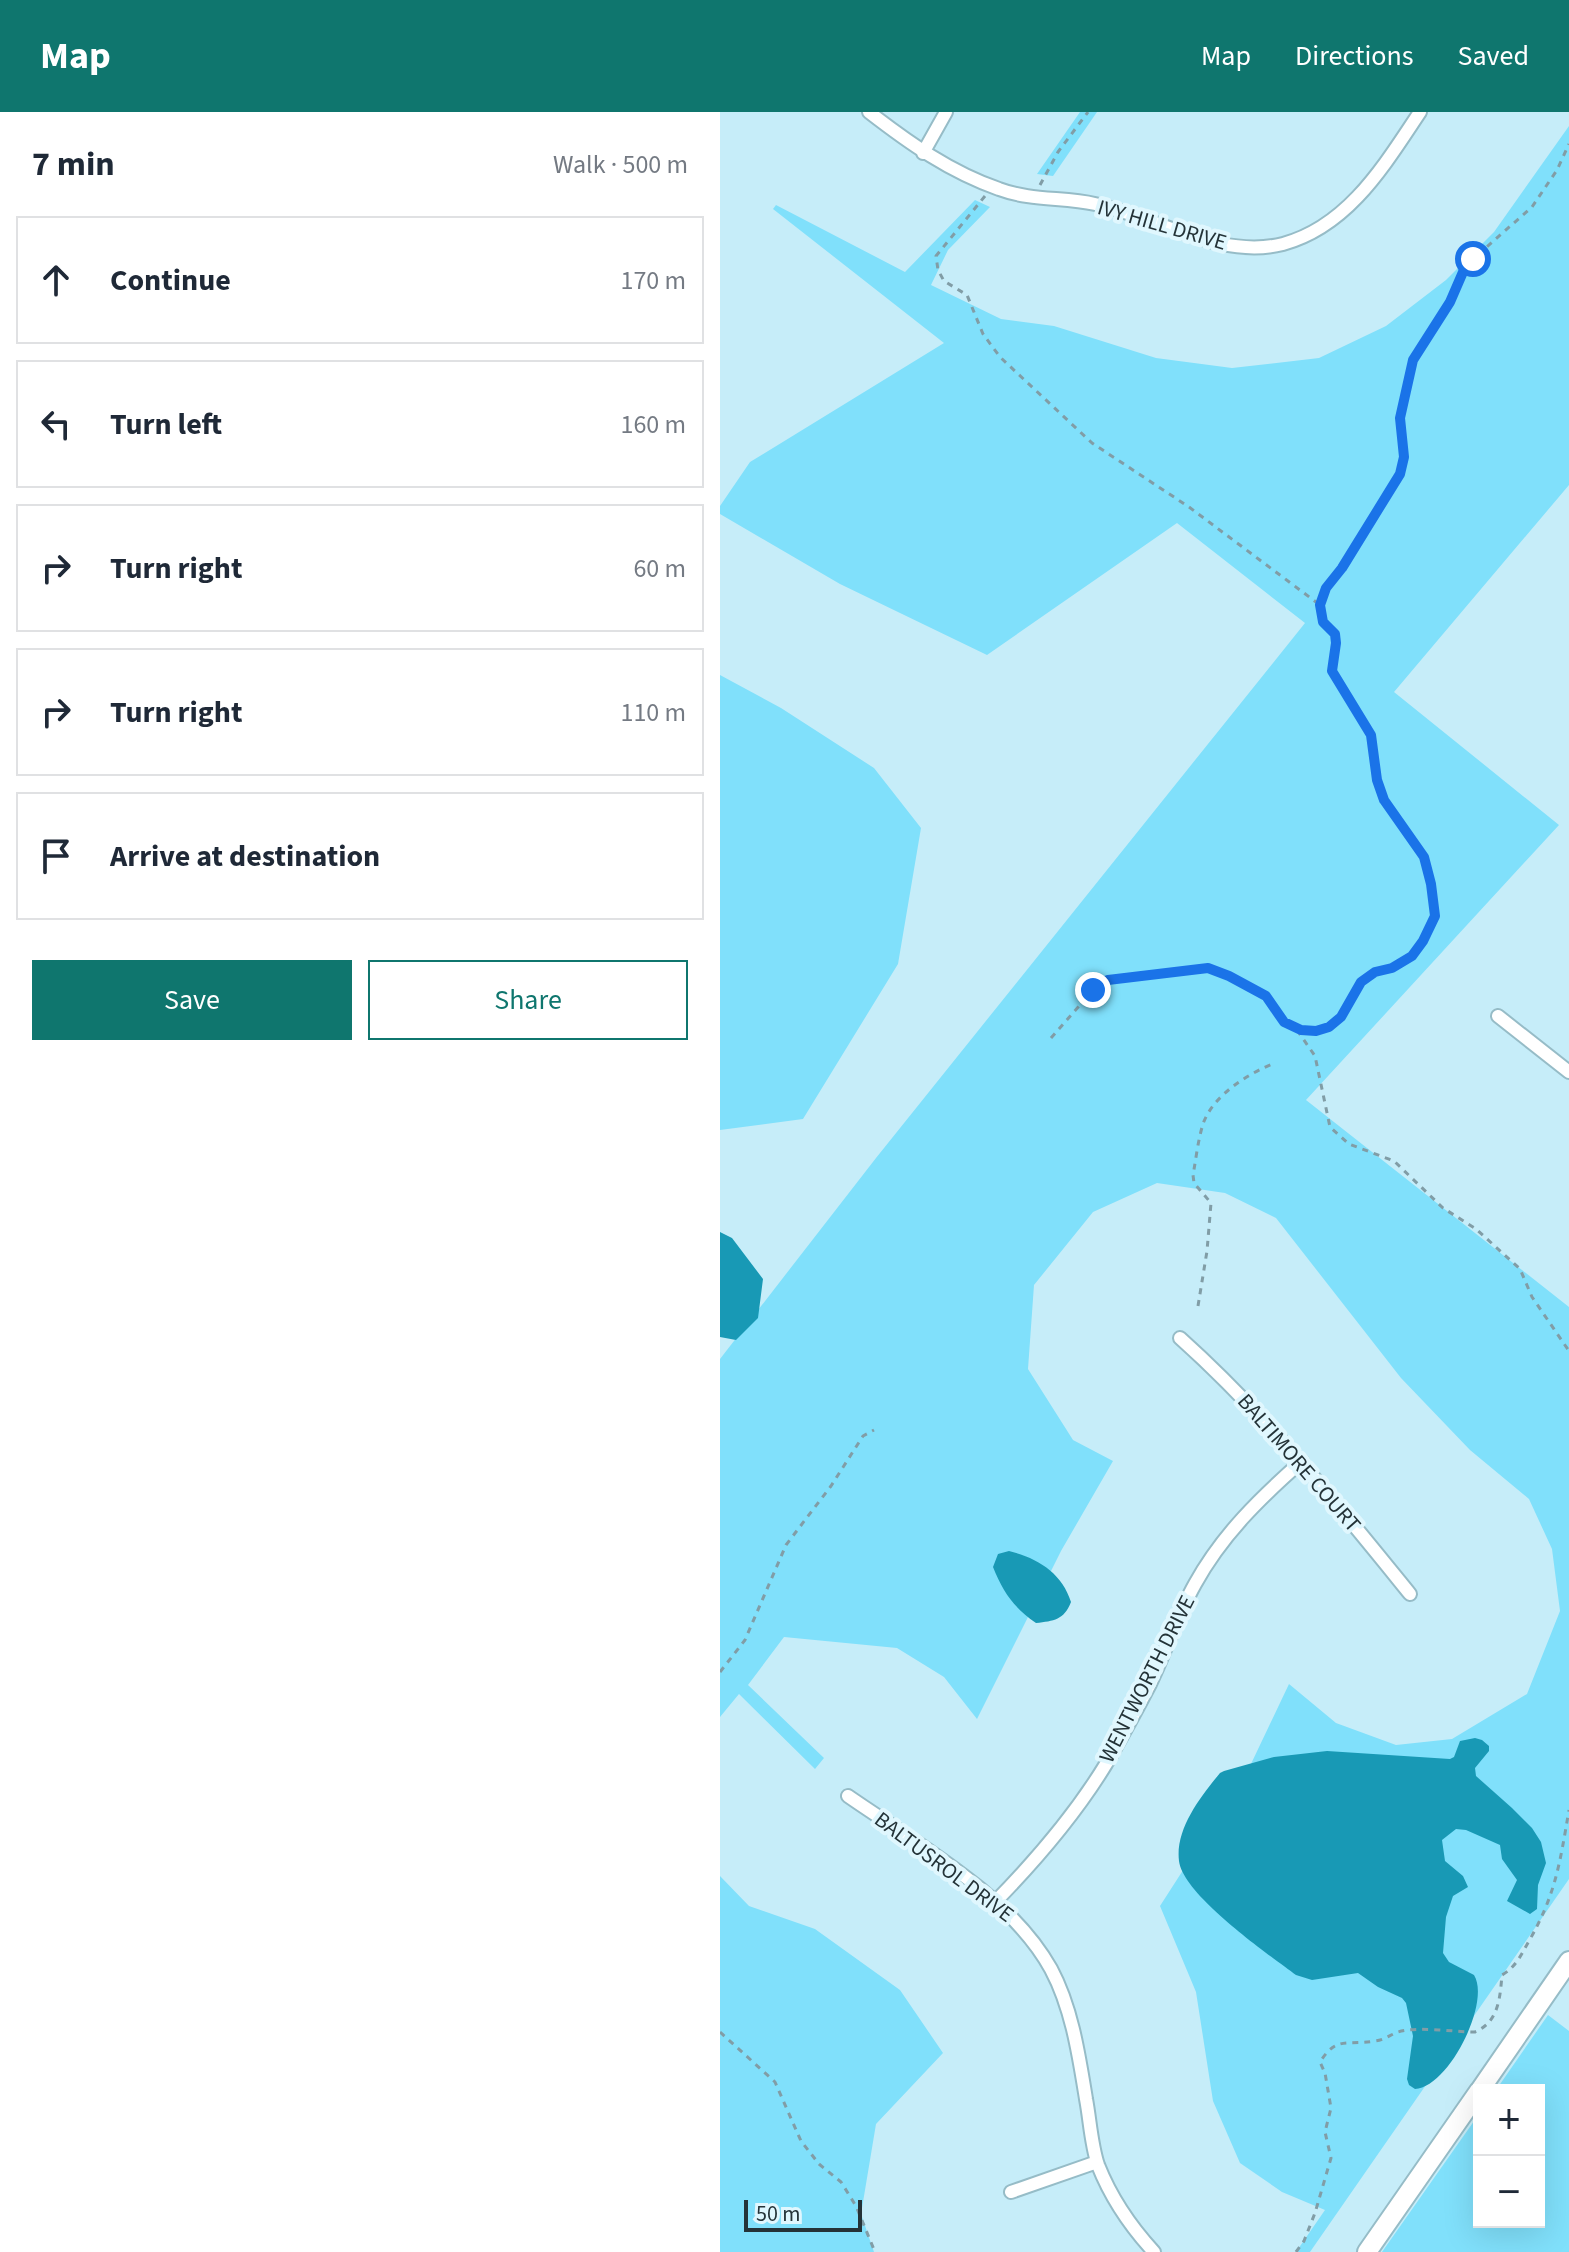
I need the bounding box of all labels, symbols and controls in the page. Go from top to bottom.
text: Map [40,29,111,83]
text: Map [1201,36,1251,76]
text: Directions [1295,36,1414,76]
text: Saved [1458,36,1529,76]
text: 7 min [32,140,115,189]
text: Walk · 500 m [553,146,688,183]
street label: IVY HILL DRIVE [1094,191,1230,259]
route start [1455,241,1491,277]
icon: ahead [34,258,78,302]
text: Continue [110,259,231,302]
text: 170 m [620,262,686,299]
icon: left [34,402,78,446]
text: Turn left [110,403,222,446]
text: 160 m [620,406,686,443]
icon: right [34,546,78,590]
text: Turn right [110,547,242,590]
text: 60 m [633,550,686,587]
icon: right [34,690,78,734]
text: Turn right [110,691,242,734]
text: 110 m [620,694,686,731]
icon: arrive [34,834,78,878]
text: Arrive at destination [110,835,380,878]
button: Save [32,960,352,1040]
button: Share [368,960,688,1040]
route end [1075,972,1111,1008]
street label: BALTIMORE COURT [1230,1387,1368,1539]
street label: WENTWORTH DRIVE [1091,1590,1203,1768]
street label: BALTUSROL DRIVE [868,1804,1020,1930]
map controls [1473,2084,1545,2228]
button: + [1473,2084,1545,2156]
button: − [1473,2156,1545,2228]
scale bar [744,2196,862,2232]
text: 50 m [756,2198,801,2230]

